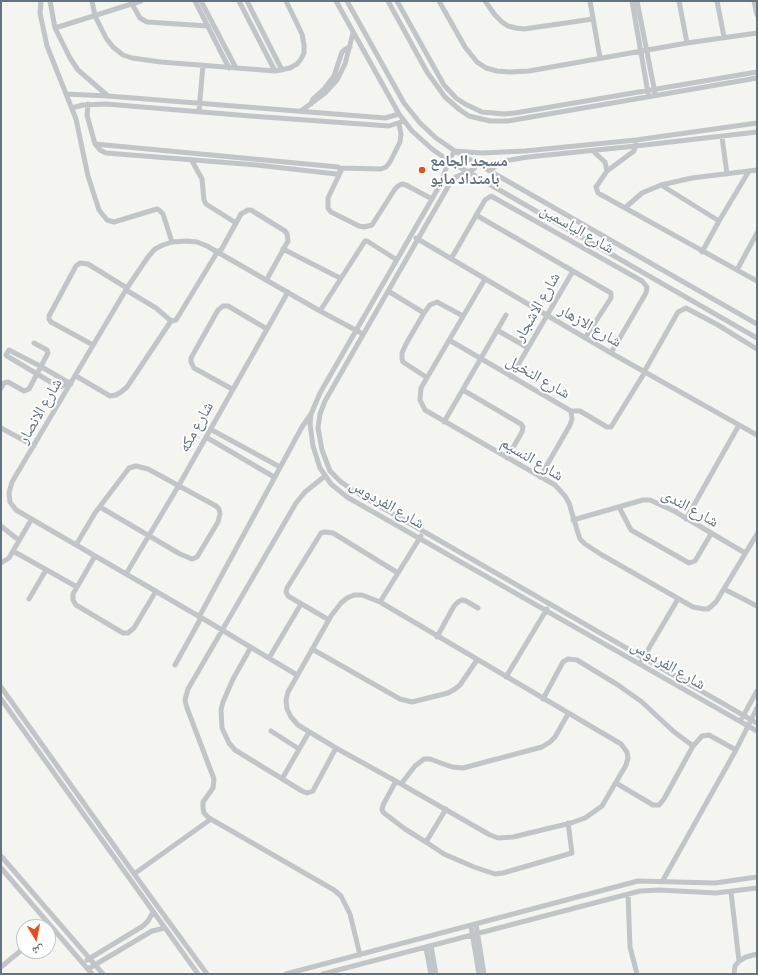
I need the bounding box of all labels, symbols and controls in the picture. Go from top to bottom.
place label: مسجد الجامع بامتداد مايو [430,151,508,189]
marker: مسجد الجامع بامتداد مايو [417,165,427,175]
street label: شارع الياسمين [537,200,617,258]
street label: شارع الاشجار [510,269,564,345]
street label: شارع الازهار [555,300,625,352]
street label: شارع النخيل [503,351,573,403]
street label: شارع الانصار [14,375,66,447]
street label: شارع مكه [174,398,218,456]
street label: شارع النسيم [497,433,567,485]
street label: شارع الفردوس [346,475,428,533]
street label: شارع الندى [658,484,722,532]
street label: شارع الفردوس [627,636,709,694]
north arrow [16,919,56,959]
text: ش [31,944,45,957]

